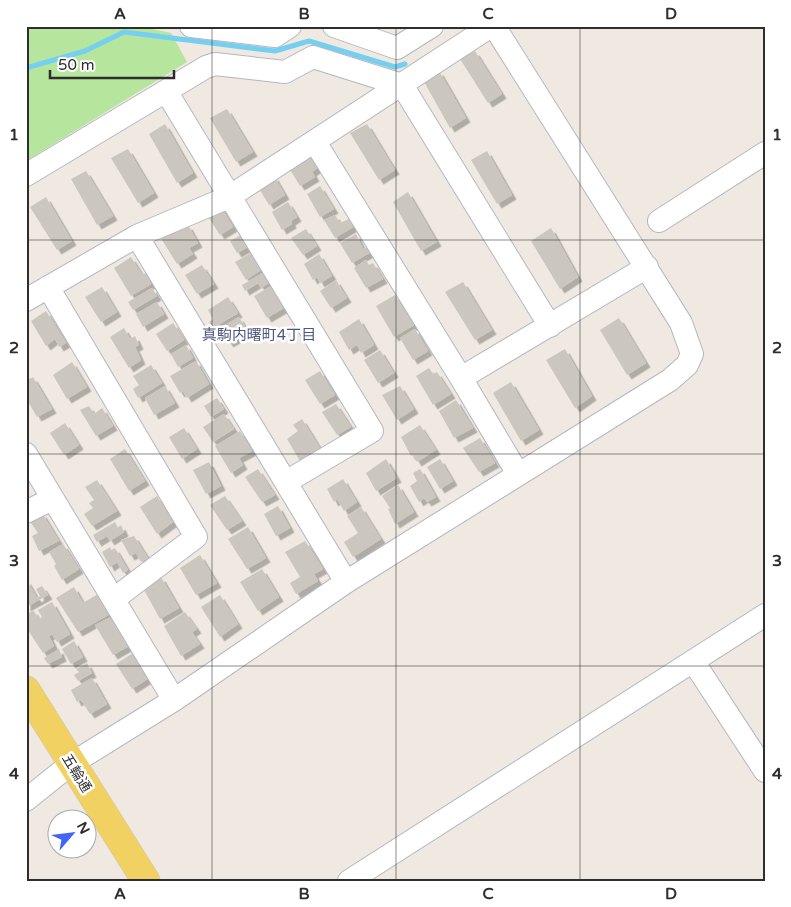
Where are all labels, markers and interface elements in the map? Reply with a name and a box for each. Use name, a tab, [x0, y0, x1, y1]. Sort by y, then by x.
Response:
text: A	[114, 4, 126, 24]
text: B	[298, 4, 310, 24]
text: C	[482, 4, 494, 24]
text: D	[665, 4, 677, 24]
scale bar	[50, 48, 174, 80]
text: 50 m	[58, 56, 95, 74]
text: 1	[9, 125, 19, 145]
text: 1	[772, 125, 782, 145]
district label: 真駒内曙町4丁目	[202, 326, 316, 344]
text: 2	[9, 338, 19, 358]
text: 2	[772, 338, 782, 358]
text: 3	[9, 551, 19, 571]
text: 3	[772, 551, 782, 571]
street label: 五輪通	[58, 751, 95, 796]
text: 4	[9, 764, 19, 784]
text: 4	[772, 764, 782, 784]
north arrow	[48, 810, 98, 860]
text: N	[73, 819, 93, 837]
text: A	[114, 884, 126, 904]
text: B	[298, 884, 310, 904]
text: C	[482, 884, 494, 904]
text: D	[665, 884, 677, 904]

